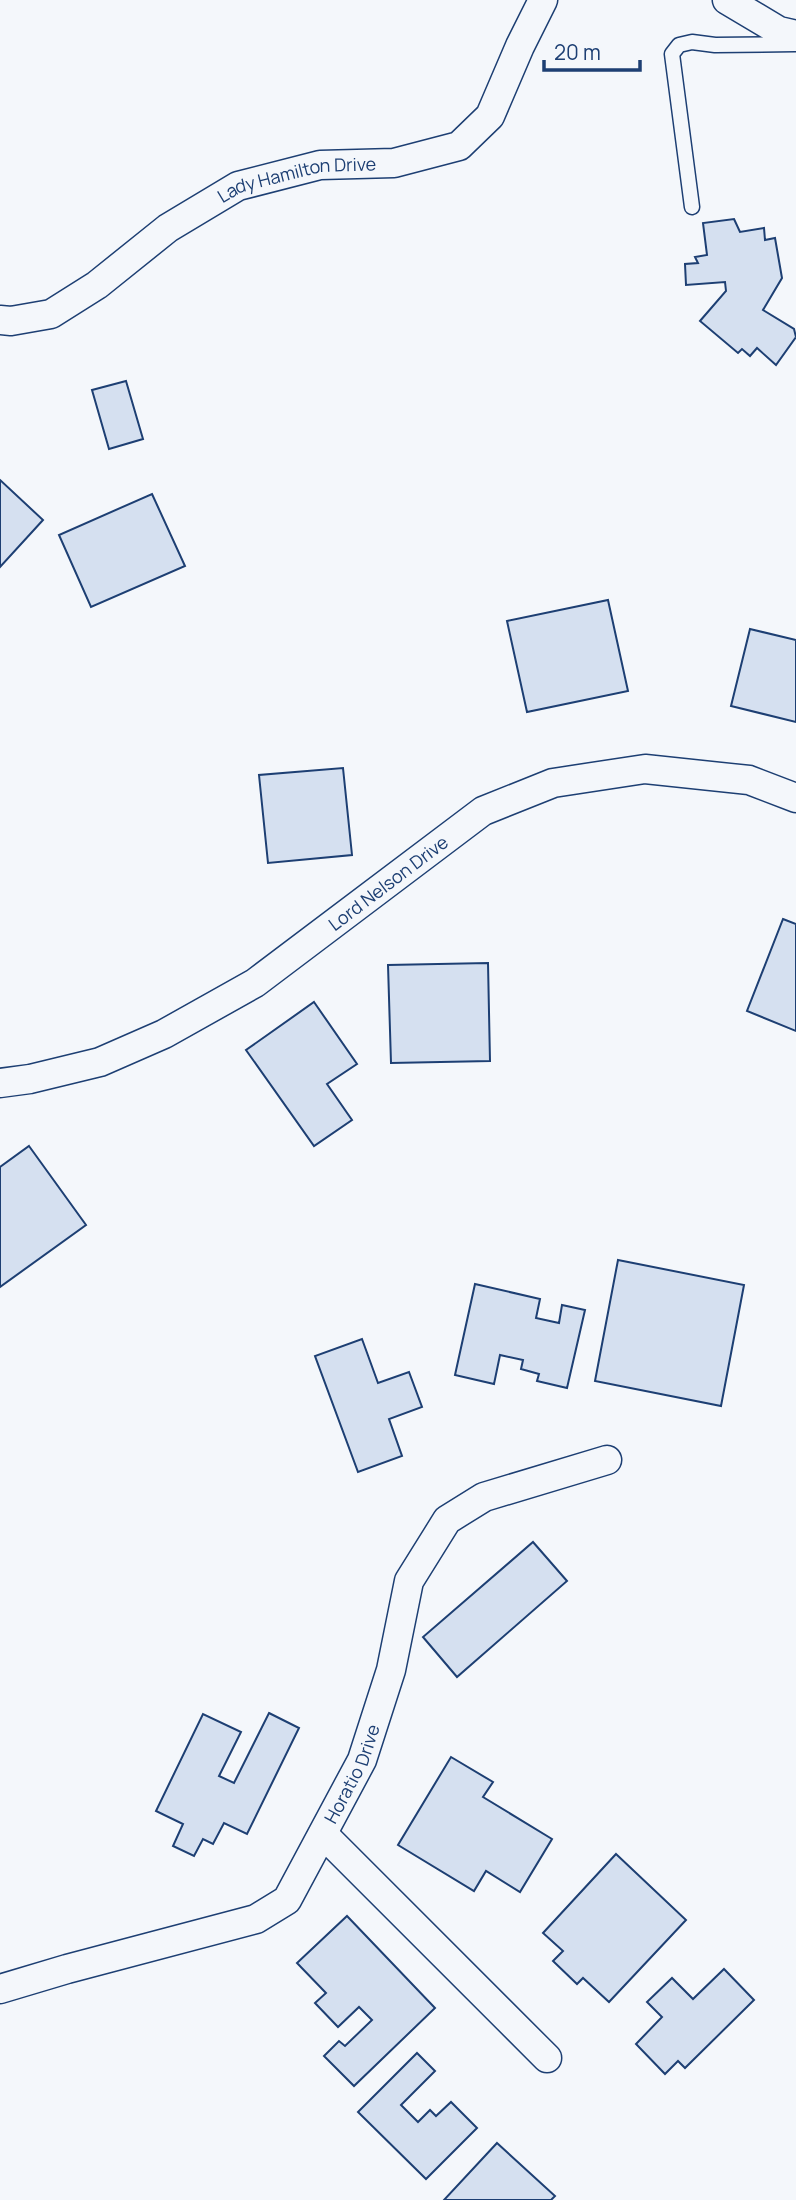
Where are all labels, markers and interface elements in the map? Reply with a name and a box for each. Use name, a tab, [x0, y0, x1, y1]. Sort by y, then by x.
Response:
scale bar	[544, 28, 640, 72]
text: 20 m	[554, 38, 601, 66]
street label: Lady Hamilton Drive	[213, 151, 376, 208]
street label: Lord Nelson Drive	[323, 830, 453, 936]
street label: Horatio Drive	[318, 1721, 385, 1827]

